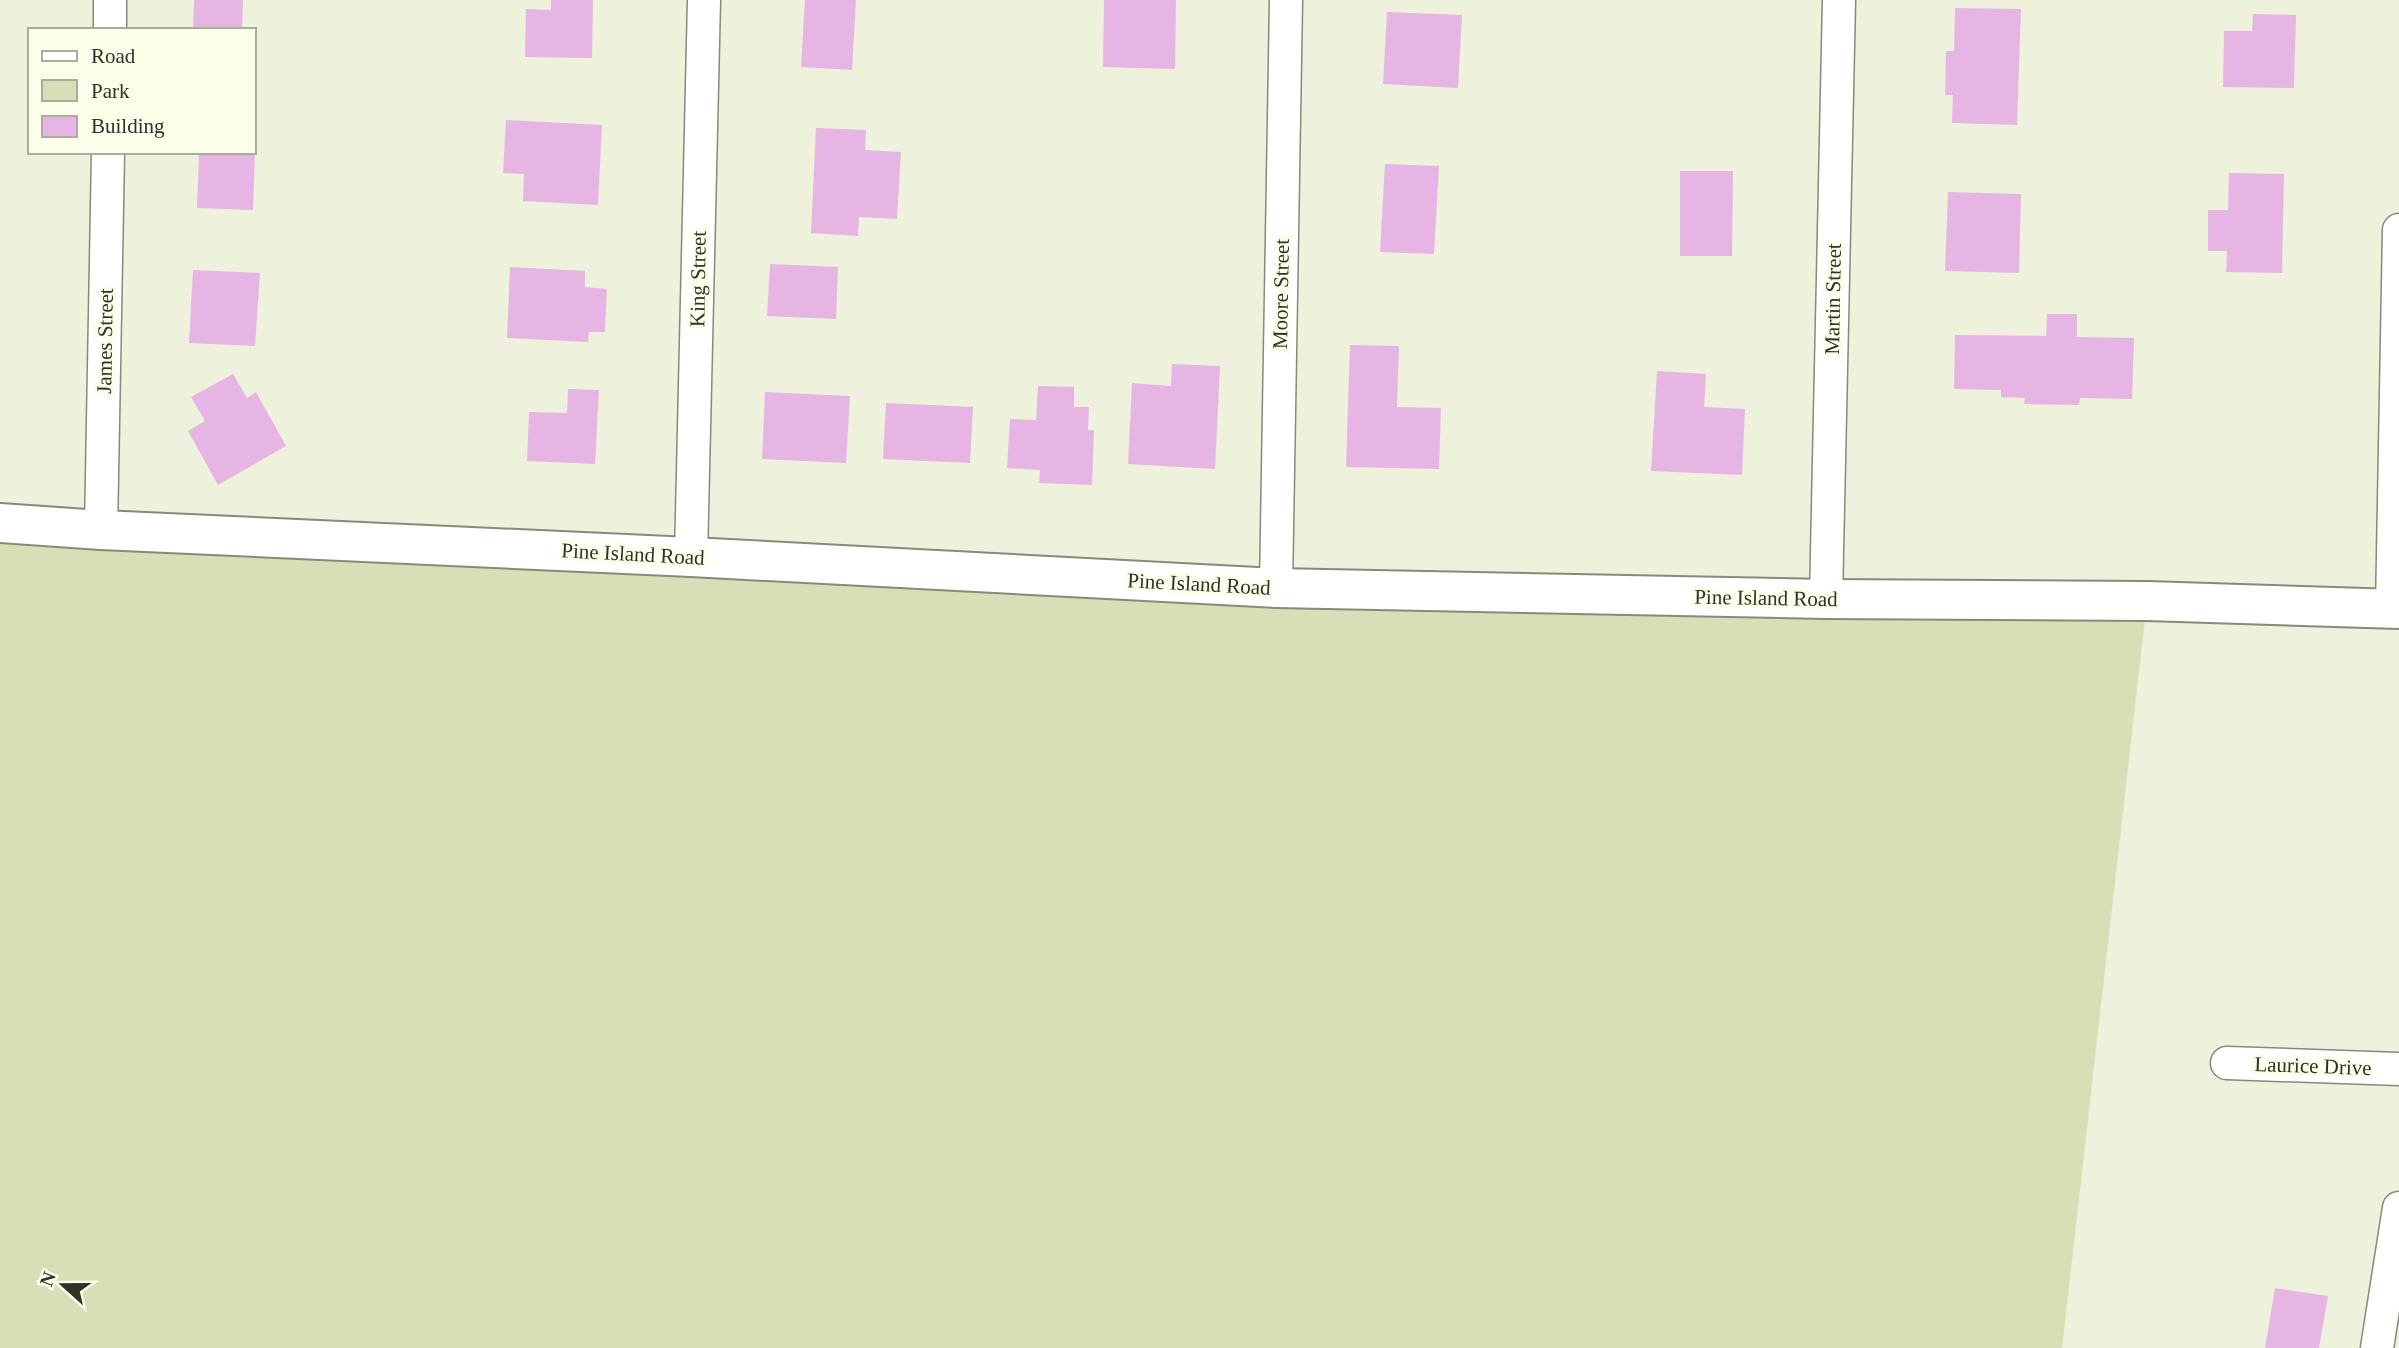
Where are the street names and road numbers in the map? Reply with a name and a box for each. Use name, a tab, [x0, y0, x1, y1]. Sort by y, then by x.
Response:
street label: King Street	[685, 231, 711, 327]
street label: Moore Street	[1268, 239, 1294, 349]
street label: Martin Street	[1820, 243, 1846, 355]
street label: James Street	[92, 288, 118, 394]
street label: Pine Island Road	[561, 538, 706, 570]
street label: Pine Island Road	[1127, 568, 1272, 600]
street label: Pine Island Road	[1694, 585, 1838, 611]
street label: Laurice Drive	[2254, 1052, 2372, 1080]

